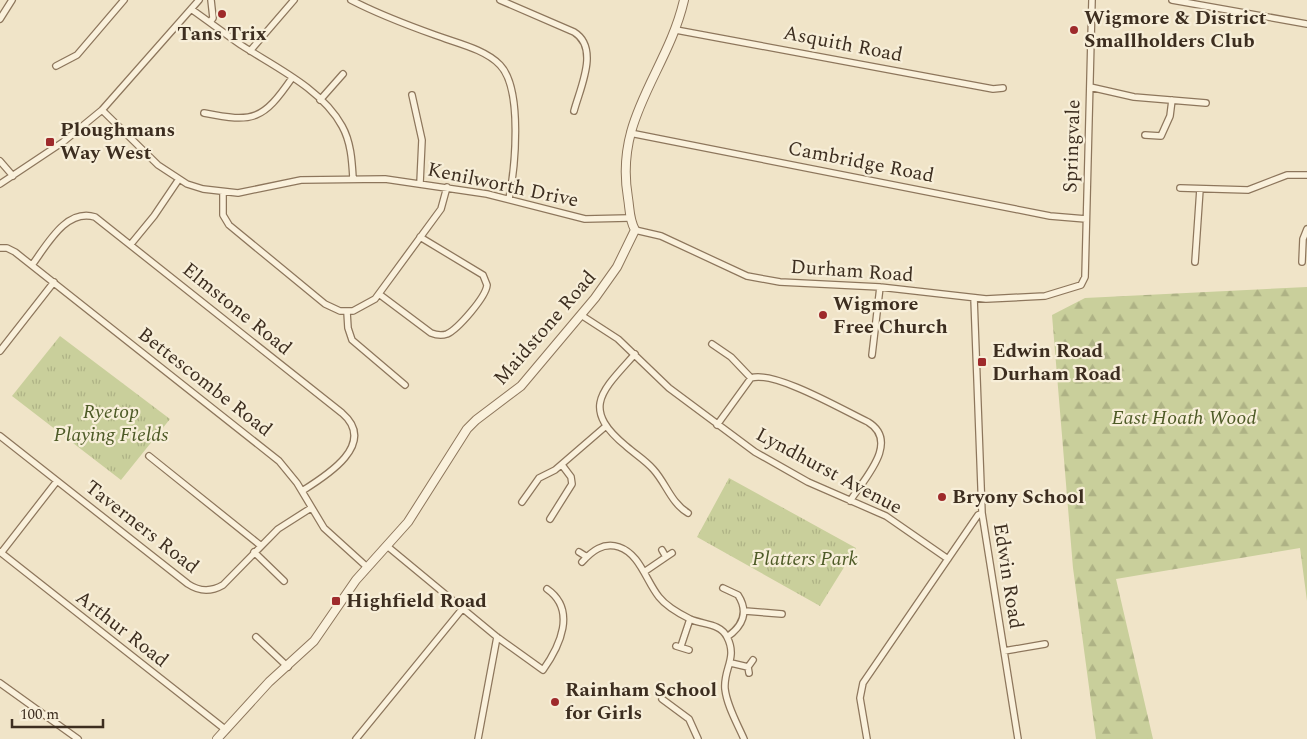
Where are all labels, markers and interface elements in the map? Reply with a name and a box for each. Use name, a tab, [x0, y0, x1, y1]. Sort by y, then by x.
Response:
place label: Wigmore & District Smallholders Club	[1084, 3, 1267, 56]
marker: Tans Trix	[216, 8, 228, 20]
street label: Asquith Road	[781, 18, 905, 70]
place label: Tans Trix	[177, 19, 267, 49]
marker: Wigmore & District Smallholders Club	[1068, 24, 1080, 36]
street label: Springvale	[1055, 99, 1089, 193]
place label: Ploughmans Way West	[60, 115, 175, 168]
street label: Cambridge Road	[785, 133, 937, 191]
marker: Ploughmans Way West	[44, 136, 56, 148]
street label: Kenilworth Drive	[425, 154, 581, 216]
street label: Durham Road	[789, 252, 915, 290]
street label: Elmstone Road	[176, 255, 298, 363]
street label: Maidstone Road	[486, 264, 604, 392]
place label: Wigmore Free Church	[833, 289, 948, 342]
marker: Wigmore Free Church	[817, 309, 829, 321]
street label: Bettescombe Road	[131, 320, 279, 444]
place label: Edwin Road Durham Road	[992, 336, 1122, 389]
marker: Edwin Road Durham Road	[976, 356, 988, 368]
park label: Ryetop Playing Fields	[54, 397, 168, 450]
park label: East Hoath Wood	[1111, 403, 1257, 433]
street label: Lyndhurst Avenue	[750, 420, 908, 522]
street label: Taverners Road	[79, 473, 205, 581]
place label: Bryony School	[952, 482, 1085, 512]
marker: Bryony School	[936, 491, 948, 503]
street label: Edwin Road	[985, 521, 1031, 631]
park label: Platters Park	[752, 544, 859, 574]
street label: Arthur Road	[69, 583, 175, 675]
place label: Highfield Road	[346, 586, 487, 616]
marker: Highfield Road	[330, 595, 342, 607]
place label: Rainham School for Girls	[565, 675, 717, 728]
scale bar	[12, 696, 104, 728]
marker: Rainham School for Girls	[549, 696, 561, 708]
text: 100 m	[20, 703, 59, 726]

